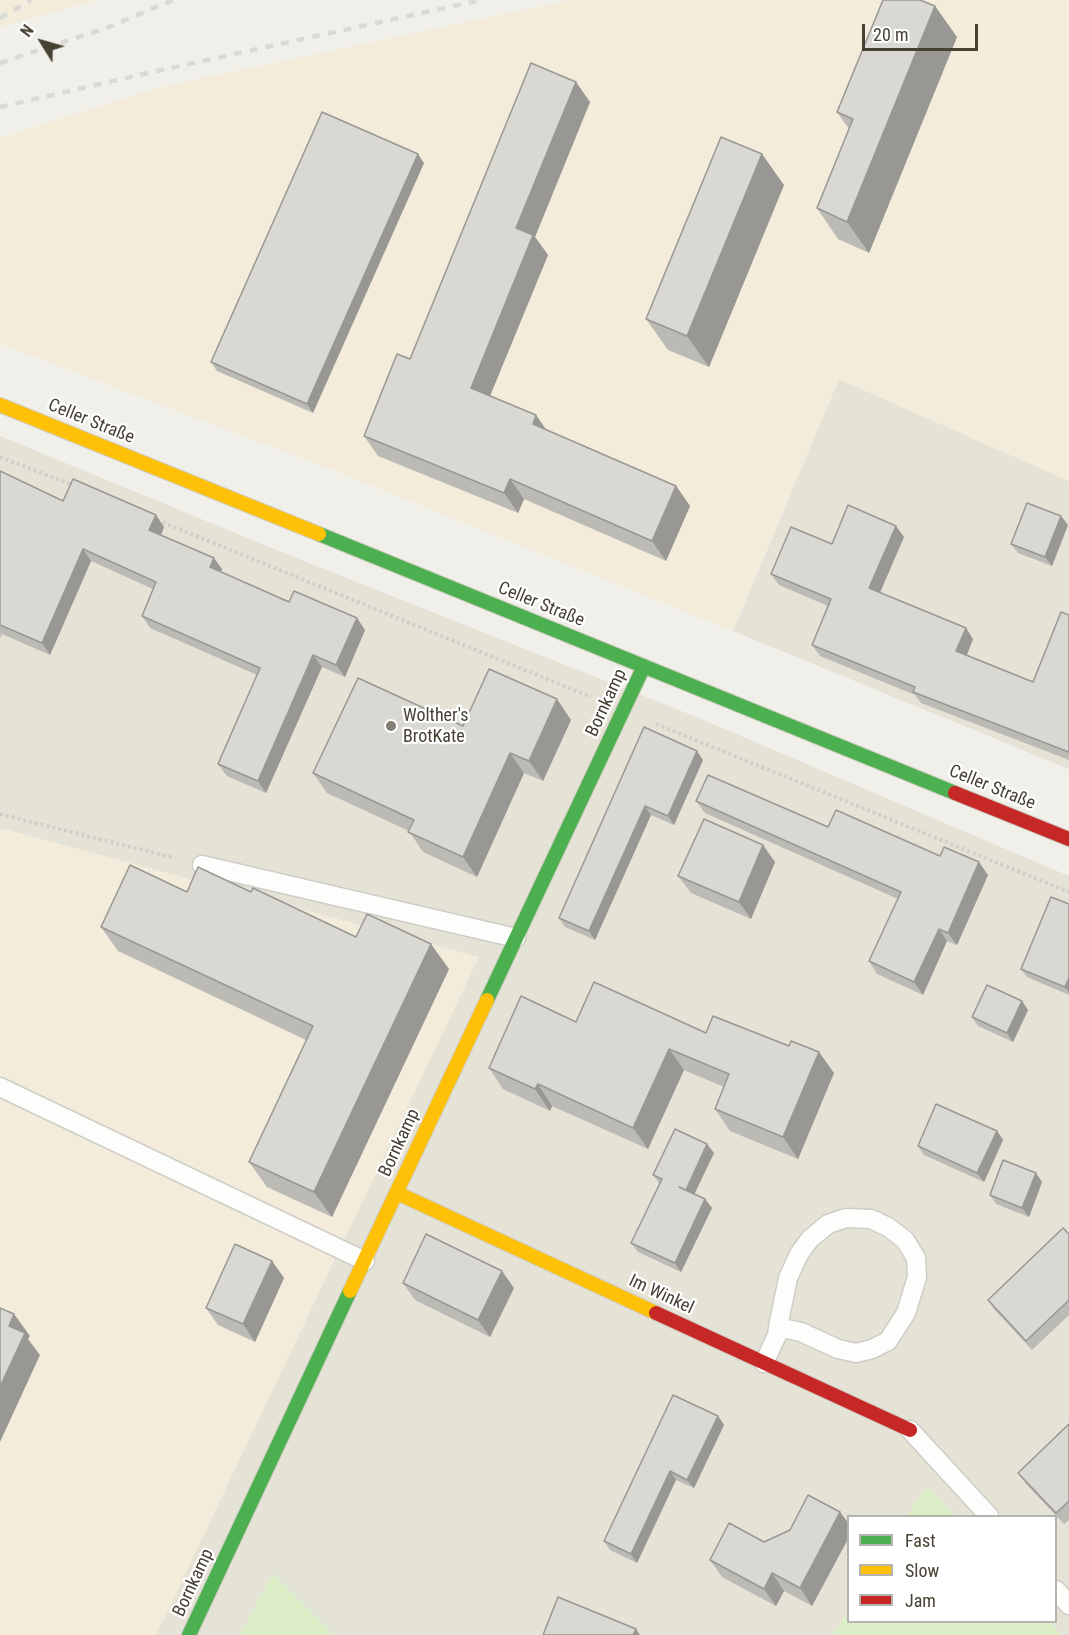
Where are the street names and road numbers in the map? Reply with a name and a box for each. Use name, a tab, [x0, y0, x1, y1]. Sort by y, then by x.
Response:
street label: Celler Straße	[45, 395, 137, 449]
street label: Celler Straße	[495, 578, 587, 632]
street label: Bornkamp	[582, 666, 632, 740]
street label: Celler Straße	[946, 761, 1038, 815]
street label: Bornkamp	[375, 1106, 425, 1180]
street label: Im Winkel	[625, 1271, 697, 1319]
street label: Bornkamp	[169, 1546, 219, 1620]

